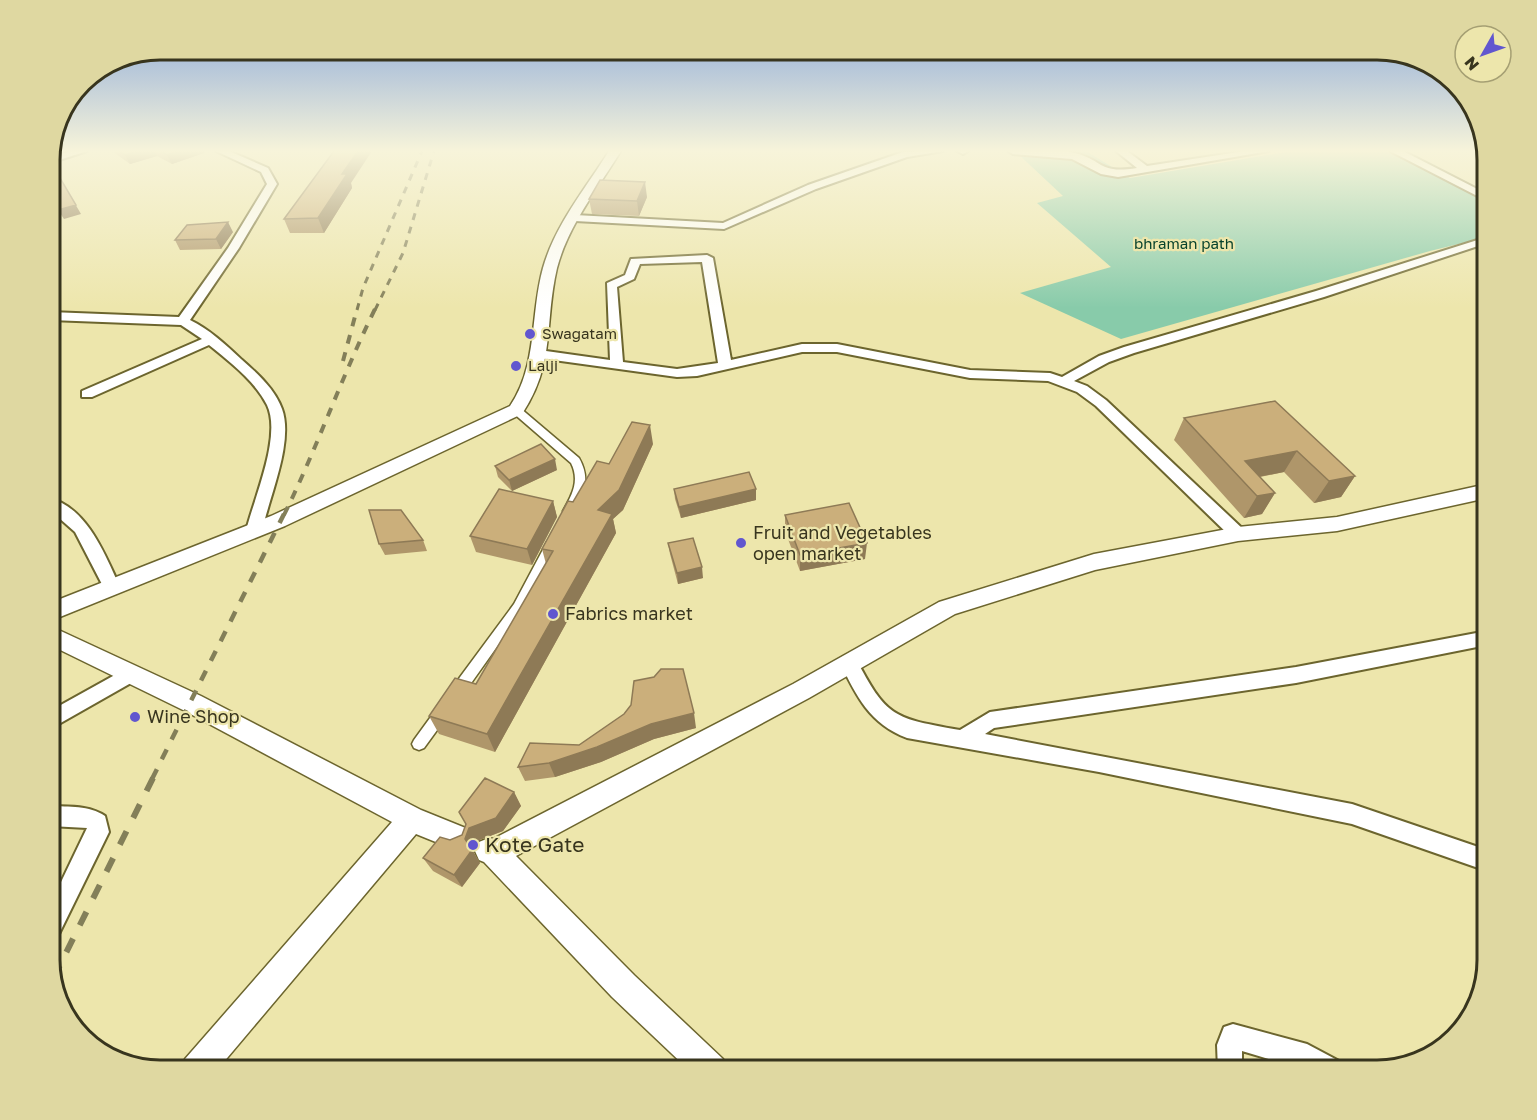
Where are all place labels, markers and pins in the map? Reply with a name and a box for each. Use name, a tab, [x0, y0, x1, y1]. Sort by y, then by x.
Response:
place label: Swagatam	[542, 324, 617, 342]
marker: Swagatam	[523, 327, 537, 341]
place label: Lalji	[528, 356, 558, 374]
marker: Lalji	[509, 359, 523, 373]
place label: Fruit and Vegetables open market	[753, 521, 932, 564]
marker: Fruit and Vegetables open market	[734, 536, 748, 550]
place label: Fabrics market	[565, 602, 693, 624]
marker: Fabrics market	[546, 607, 560, 621]
place label: Wine Shop	[147, 705, 240, 727]
marker: Wine Shop	[128, 710, 142, 724]
place label: Kote Gate	[485, 831, 585, 857]
marker: Kote Gate	[466, 838, 480, 852]

